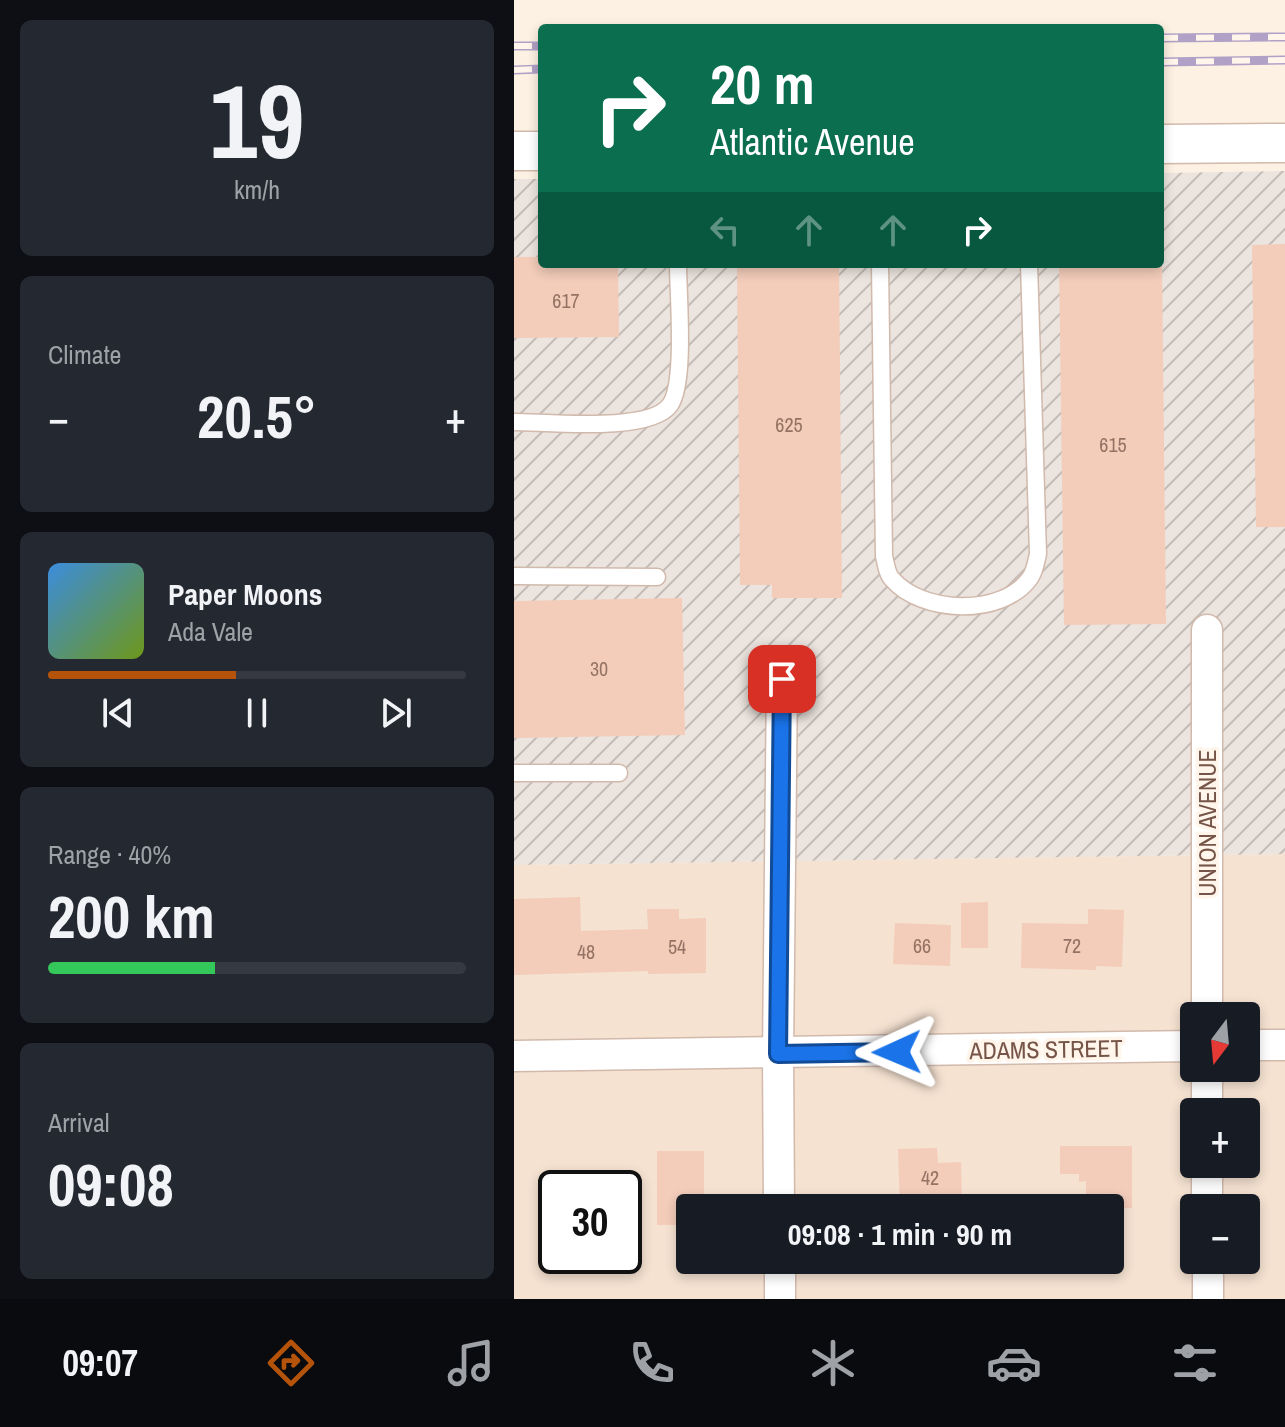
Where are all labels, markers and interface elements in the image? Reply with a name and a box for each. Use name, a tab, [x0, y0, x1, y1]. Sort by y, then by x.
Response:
text: 20 m	[710, 46, 815, 121]
text: 19	[210, 50, 304, 190]
icon: right	[578, 56, 682, 160]
text: Atlantic Avenue	[710, 118, 915, 166]
text: km/h	[234, 172, 280, 207]
icon: left	[703, 208, 747, 252]
icon: ahead	[787, 208, 831, 252]
icon: ahead	[871, 208, 915, 252]
icon: right	[955, 208, 999, 252]
house number: 617	[552, 287, 580, 314]
text: Climate	[48, 337, 121, 372]
text: 20.5°	[197, 376, 317, 457]
text: −	[48, 387, 69, 447]
text: +	[445, 387, 466, 447]
house number: 625	[775, 411, 803, 438]
house number: 615	[1099, 431, 1127, 458]
text: Paper Moons	[168, 574, 322, 614]
text: Ada Vale	[168, 614, 253, 649]
pin	[748, 645, 816, 713]
house number: 30	[590, 655, 608, 682]
icon: arrive	[760, 657, 804, 701]
icon: previous	[96, 691, 140, 735]
icon: pause	[235, 691, 279, 735]
icon: next	[374, 691, 418, 735]
street label: UNION AVENUE	[1191, 749, 1223, 897]
text: Range · 40%	[48, 837, 171, 872]
text: 200 km	[48, 876, 215, 957]
house number: 66	[913, 932, 931, 959]
house number: 72	[1063, 932, 1081, 959]
house number: 54	[668, 933, 686, 960]
house number: 48	[577, 938, 595, 965]
north arrow	[1180, 1002, 1260, 1082]
map controls	[1180, 1002, 1260, 1274]
position arrow	[855, 1010, 939, 1094]
street label: ADAMS STREET	[968, 1032, 1123, 1066]
button: +	[1180, 1098, 1260, 1178]
text: Arrival	[48, 1105, 110, 1140]
text: 09:08	[48, 1144, 174, 1225]
house number: 42	[921, 1164, 939, 1191]
speed limit sign: 30	[538, 1170, 642, 1274]
button: −	[1180, 1194, 1260, 1274]
text: 09:08 · 1 min · 90 m	[788, 1214, 1012, 1254]
icon: directions	[263, 1335, 319, 1391]
icon: music	[443, 1335, 499, 1391]
icon: phone	[624, 1335, 680, 1391]
icon: climate	[805, 1335, 861, 1391]
icon: car	[986, 1335, 1042, 1391]
icon: filters	[1167, 1335, 1223, 1391]
text: 09:07	[62, 1339, 138, 1387]

